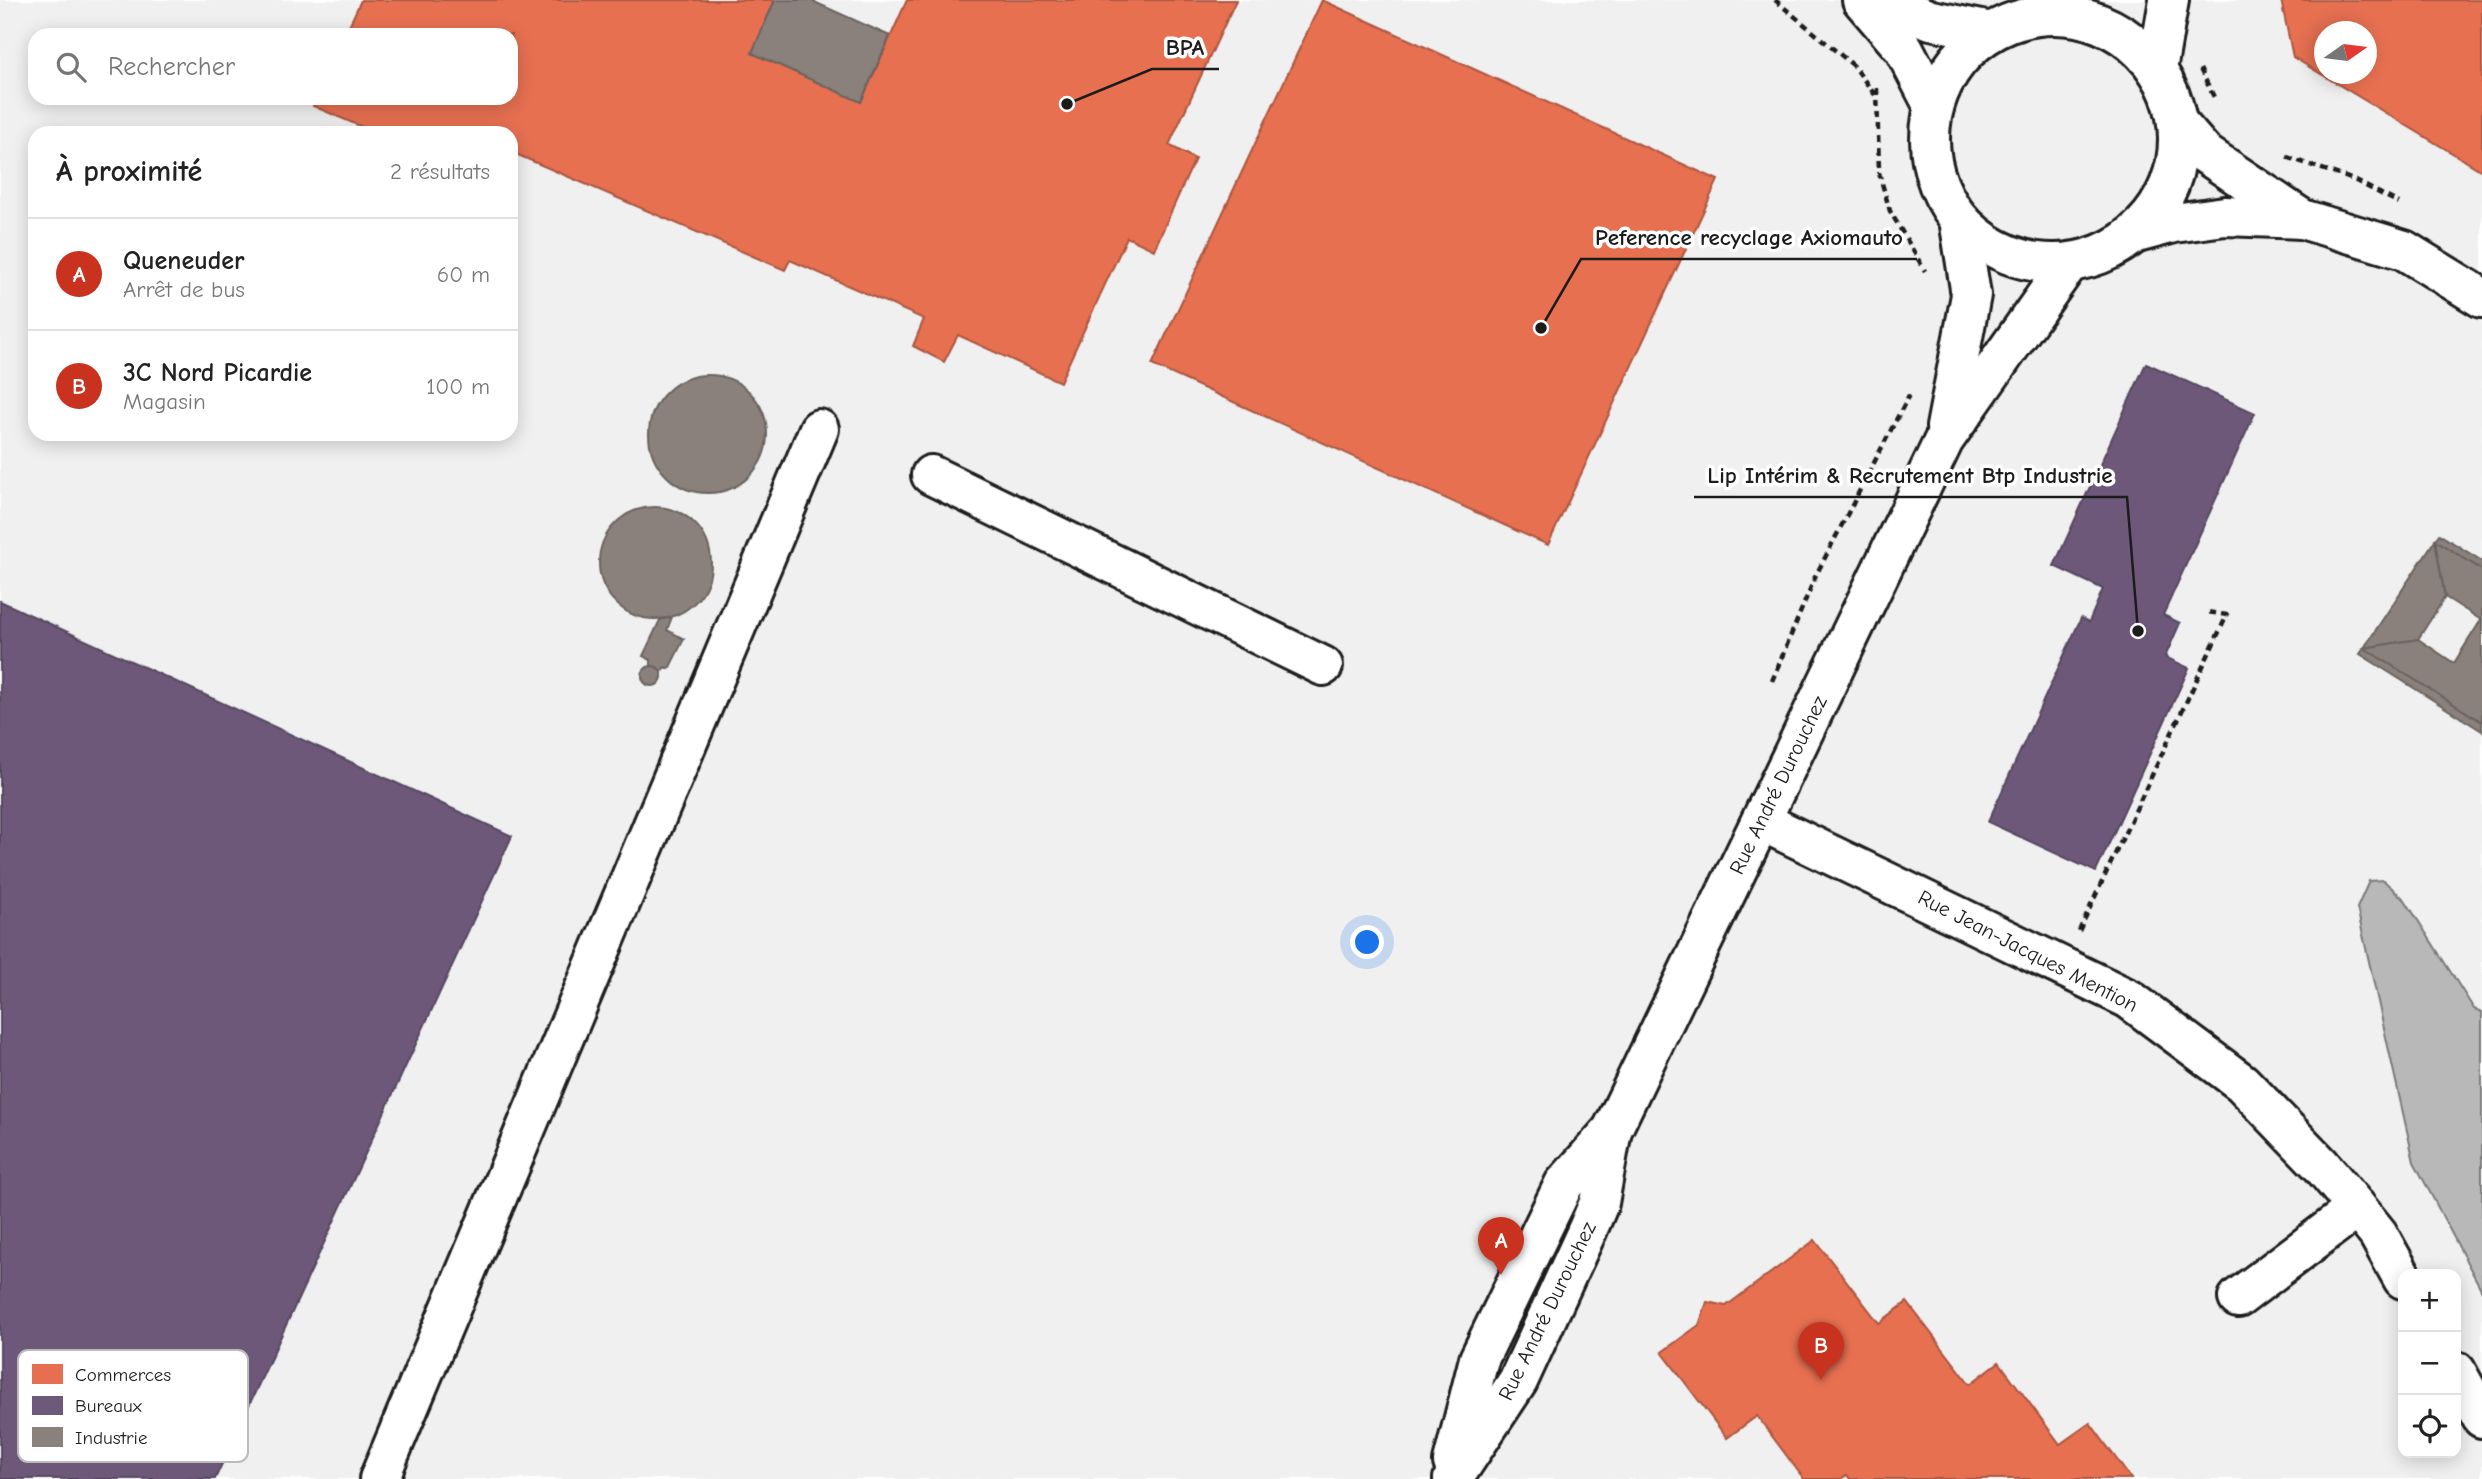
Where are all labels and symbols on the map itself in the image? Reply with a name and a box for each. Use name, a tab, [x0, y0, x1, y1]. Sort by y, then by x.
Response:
north arrow	[2314, 21, 2377, 84]
callout: BPA	[1152, 25, 1219, 69]
text: BPA	[1166, 34, 1205, 61]
callout: Peference recyclage Axiomauto	[1581, 215, 1917, 259]
text: Peference recyclage Axiomauto	[1595, 224, 1903, 251]
callout: Lip Intérim & Recrutement Btp Industrie	[1694, 453, 2127, 497]
text: Lip Intérim & Recrutement Btp Industrie	[1707, 462, 2113, 489]
street label: Rue André Durouchez	[1724, 692, 1832, 878]
street label: Rue Jean-Jacques Mention	[1914, 885, 2142, 1017]
your location	[1350, 925, 1384, 959]
pin: A	[1478, 1217, 1524, 1275]
street label: Rue André Durouchez	[1493, 1218, 1601, 1404]
pin: B	[1798, 1322, 1844, 1380]
legend	[18, 1350, 248, 1462]
text: Commerces	[75, 1364, 171, 1386]
text: Bureaux	[75, 1395, 143, 1417]
text: Industrie	[75, 1427, 147, 1449]

